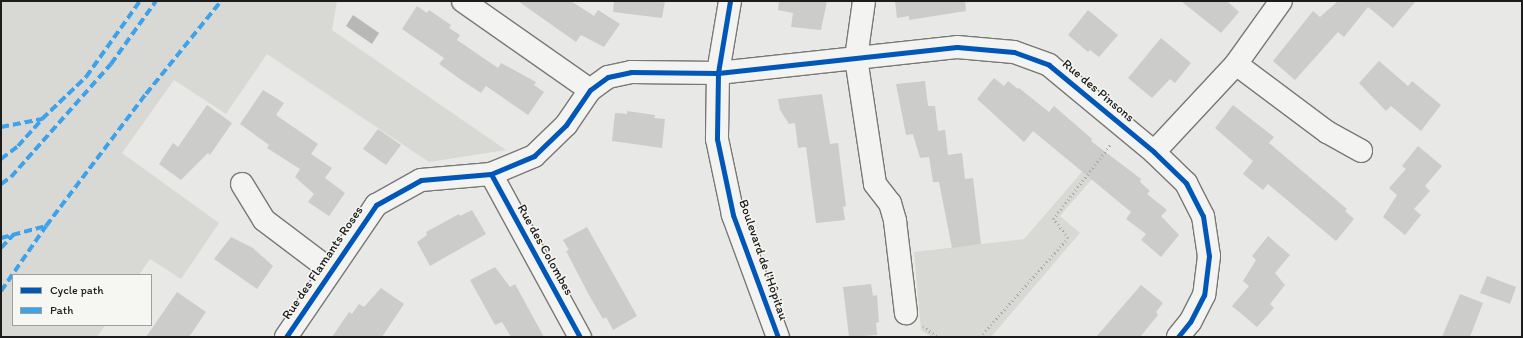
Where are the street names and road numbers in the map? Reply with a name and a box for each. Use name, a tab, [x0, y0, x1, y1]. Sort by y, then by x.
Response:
street label: Rue des Pinsons	[1059, 56, 1137, 126]
street label: Boulevard de l'Hôpitau	[735, 198, 791, 322]
street label: Rue des Colombes	[514, 202, 576, 298]
street label: Rue des Flamants Roses	[279, 203, 367, 323]

